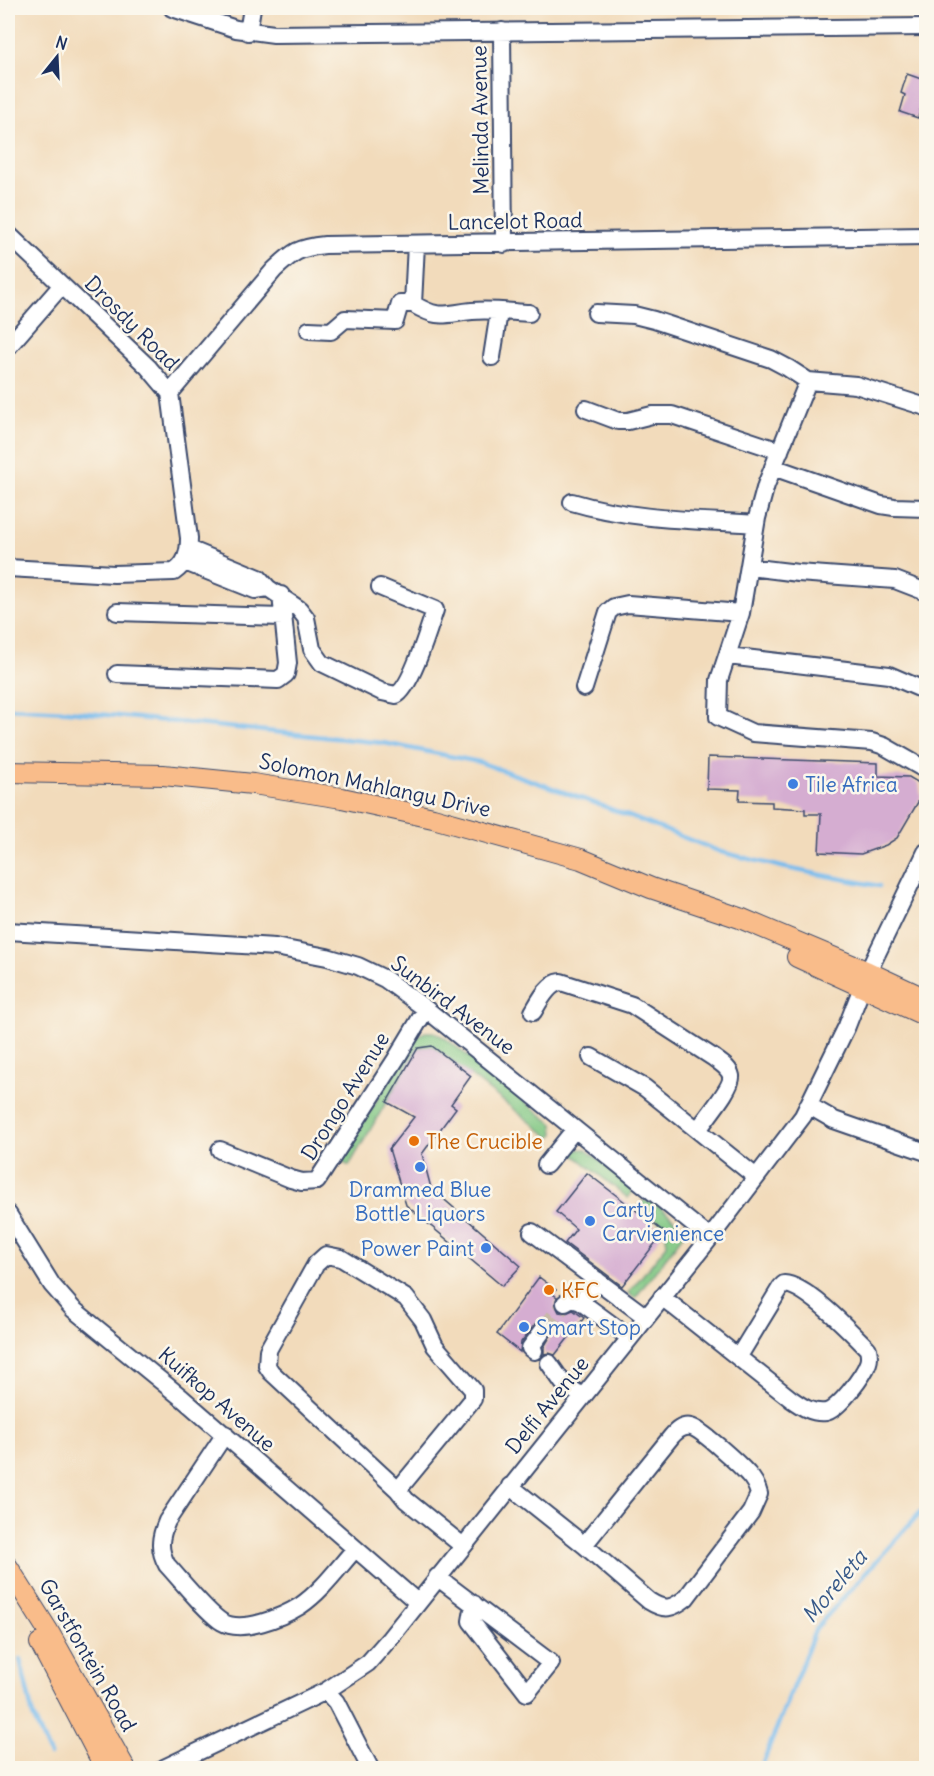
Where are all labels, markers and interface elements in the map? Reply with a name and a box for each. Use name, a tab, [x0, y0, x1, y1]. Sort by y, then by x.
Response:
north arrow	[27, 27, 87, 87]
text: N	[53, 32, 70, 54]
street label: Melinda Avenue	[465, 45, 495, 195]
street label: Lancelot Road	[447, 206, 583, 236]
street label: Drosdy Road	[79, 270, 185, 376]
street label: Solomon Mahlangu Drive	[257, 747, 493, 823]
place label: Tile Africa	[805, 771, 898, 798]
marker: Tile Africa	[786, 777, 800, 791]
street label: Sunbird Avenue	[386, 950, 520, 1060]
street label: Drongo Avenue	[295, 1027, 395, 1165]
place label: The Crucible	[426, 1128, 543, 1155]
marker: The Crucible	[407, 1134, 421, 1148]
marker: Drammed Blue Bottle Liquors	[413, 1160, 427, 1174]
place label: Drammed Blue Bottle Liquors	[349, 1176, 491, 1227]
place label: Carty Carvienience	[602, 1196, 724, 1247]
marker: Carty Carvienience	[583, 1214, 597, 1228]
place label: Power Paint	[361, 1235, 474, 1262]
marker: Power Paint	[479, 1241, 493, 1255]
place label: KFC	[561, 1277, 600, 1304]
marker: KFC	[542, 1283, 556, 1297]
place label: Smart Stop	[536, 1314, 641, 1341]
marker: Smart Stop	[517, 1320, 531, 1334]
street label: Kuifkop Avenue	[153, 1341, 281, 1457]
street label: Delfi Avenue	[499, 1351, 595, 1459]
water label: Moreleta	[795, 1543, 874, 1628]
street label: Garstfontein Road	[33, 1574, 143, 1736]

